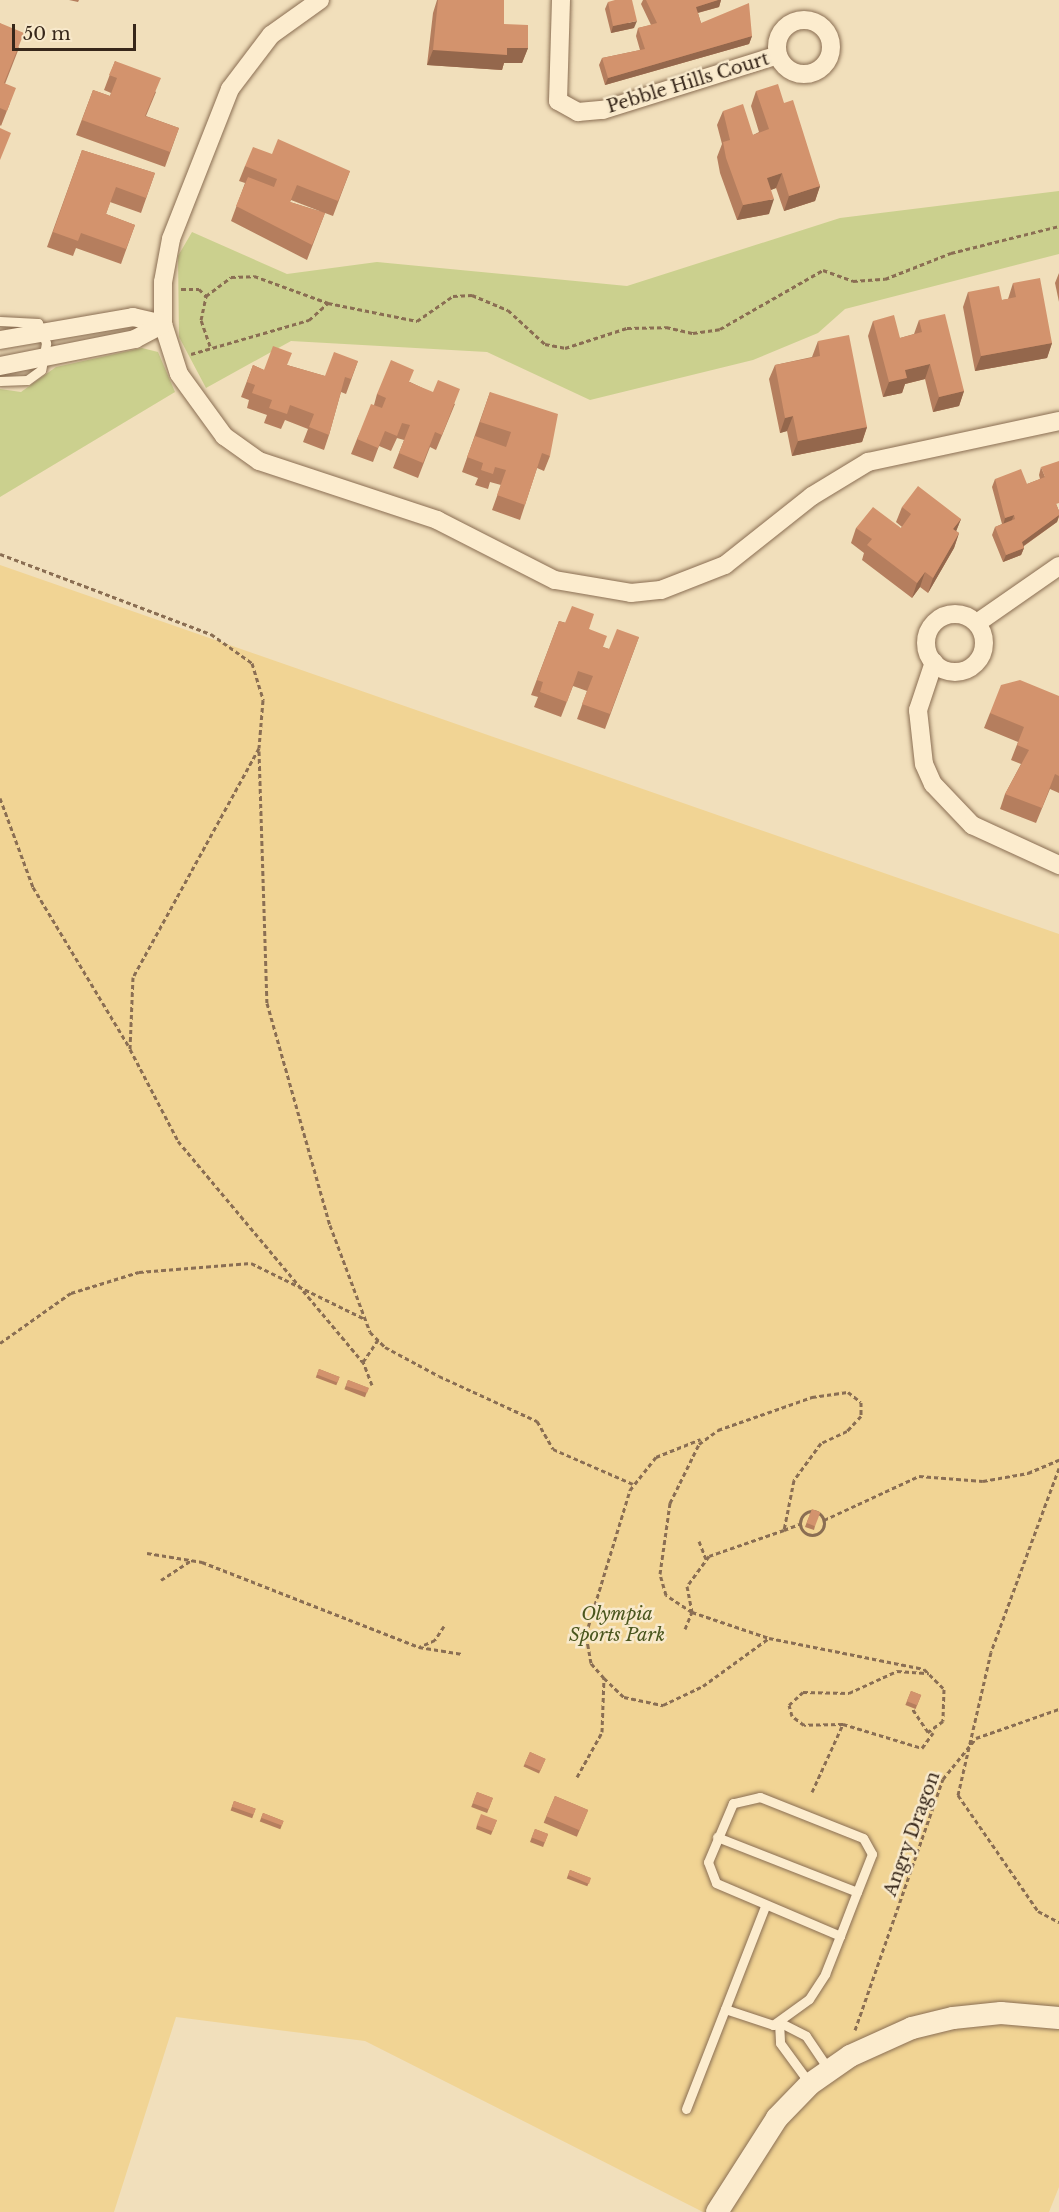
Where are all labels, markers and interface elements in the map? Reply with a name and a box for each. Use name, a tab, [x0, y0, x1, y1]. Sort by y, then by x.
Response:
scale bar	[15, 12, 140, 50]
text: 50 m	[23, 23, 71, 45]
street label: Pebble Hills Court	[604, 48, 772, 118]
park label: Olympia Sports Park	[569, 1604, 665, 1646]
street label: Angry Dragon	[879, 1768, 945, 1900]

